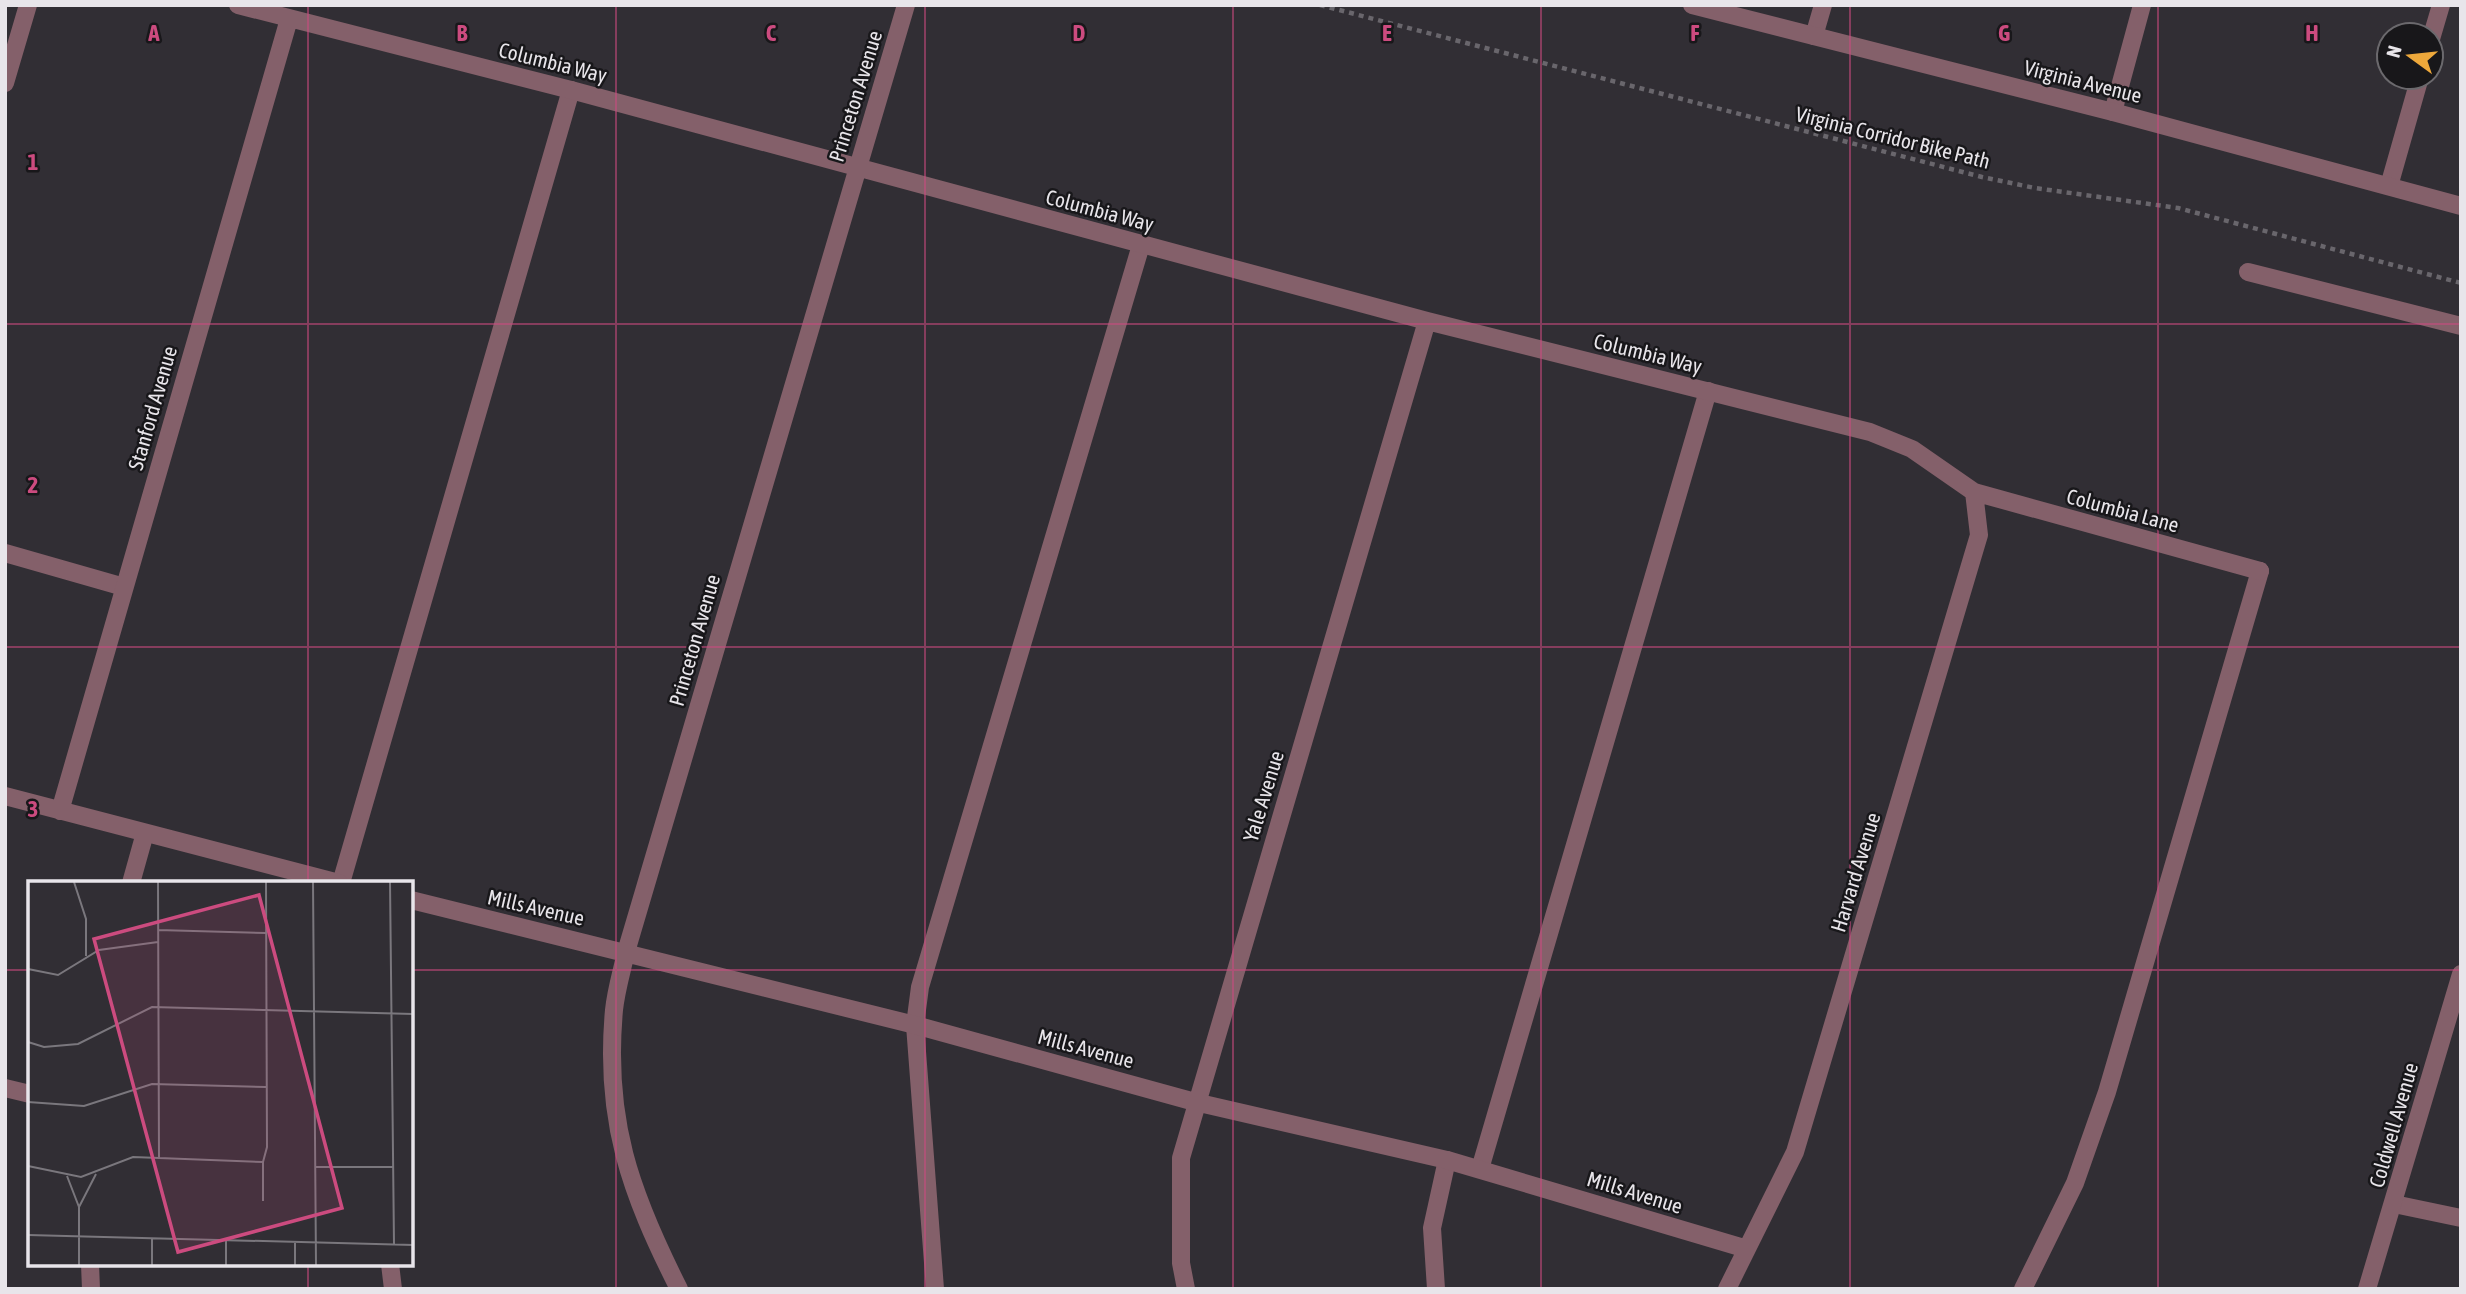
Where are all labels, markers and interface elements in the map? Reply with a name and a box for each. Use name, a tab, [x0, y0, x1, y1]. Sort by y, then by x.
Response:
text: A	[147, 20, 160, 46]
text: B	[457, 20, 468, 46]
text: C	[766, 20, 777, 46]
text: D	[1073, 20, 1086, 46]
text: E	[1382, 20, 1392, 46]
text: F	[1690, 20, 1700, 46]
text: G	[1998, 20, 2010, 46]
text: H	[2305, 20, 2319, 46]
north arrow	[2375, 21, 2445, 91]
street label: Princeton Avenue	[824, 28, 886, 164]
street label: Columbia Way	[496, 37, 610, 87]
text: N	[2382, 43, 2406, 60]
street label: Virginia Avenue	[2022, 55, 2144, 107]
street label: Virginia Corridor Bike Path	[1793, 101, 1993, 173]
text: 1	[28, 149, 39, 175]
street label: Columbia Way	[1043, 184, 1157, 236]
street label: Columbia Way	[1591, 328, 1705, 378]
street label: Stanford Avenue	[123, 343, 181, 473]
text: 2	[28, 472, 38, 498]
street label: Columbia Lane	[2064, 484, 2182, 536]
street label: Princeton Avenue	[664, 571, 724, 709]
street label: Yale Avenue	[1238, 748, 1288, 844]
text: 3	[28, 796, 38, 822]
street label: Harvard Avenue	[1825, 809, 1885, 935]
inset map	[28, 881, 413, 1266]
street label: Mills Avenue	[485, 884, 587, 930]
street label: Mills Avenue	[1035, 1024, 1137, 1072]
street label: Coldwell Avenue	[2364, 1060, 2422, 1190]
street label: Mills Avenue	[1584, 1166, 1686, 1218]

